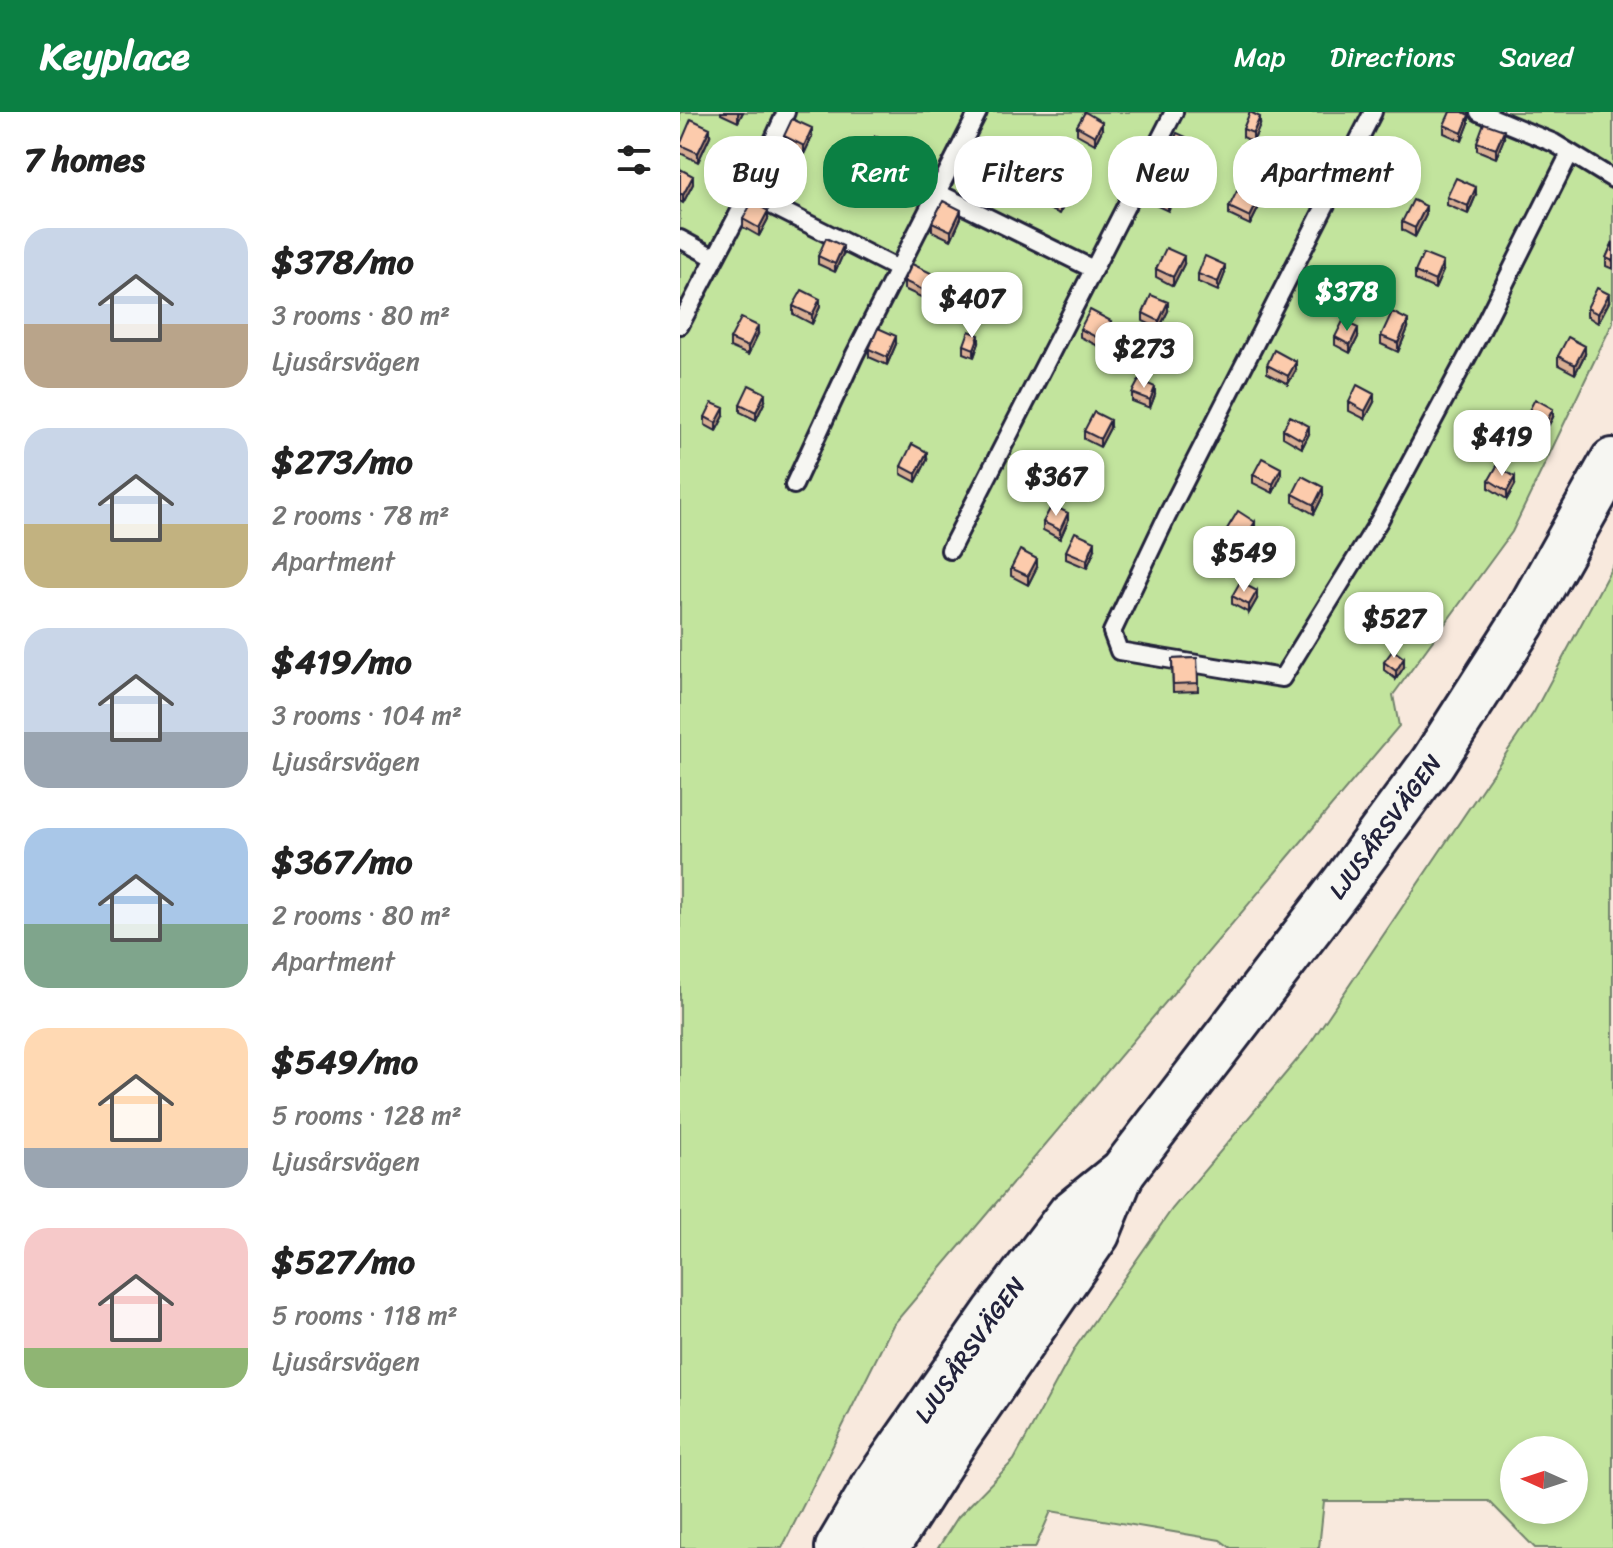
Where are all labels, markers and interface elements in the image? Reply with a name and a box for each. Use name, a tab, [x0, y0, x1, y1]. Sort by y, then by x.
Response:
text: Keyplace	[40, 23, 190, 90]
text: Map	[1234, 32, 1286, 81]
text: Directions	[1330, 32, 1455, 81]
text: Saved	[1499, 32, 1573, 81]
text: 7 homes	[24, 130, 145, 190]
chip: Buy	[704, 136, 807, 208]
chip: Rent	[823, 136, 938, 208]
chip: Filters	[954, 136, 1092, 208]
chip: New	[1108, 136, 1217, 208]
chip: Apartment	[1233, 136, 1421, 208]
icon: filters	[612, 138, 656, 182]
text: $378/mo	[272, 232, 414, 292]
icon: home	[88, 260, 184, 356]
pin: $378	[1300, 265, 1394, 333]
text: $378	[1316, 268, 1378, 314]
pin: $407	[925, 272, 1019, 340]
text: $407	[939, 275, 1005, 321]
text: 3 rooms · 80 m²	[272, 292, 450, 338]
pin: $273	[1097, 322, 1191, 390]
text: $273	[1113, 325, 1175, 371]
text: Ljusårsvägen	[272, 338, 420, 384]
pin: $419	[1455, 410, 1549, 478]
text: $419	[1472, 413, 1532, 459]
text: $273/mo	[272, 432, 413, 492]
pin: $367	[1009, 450, 1103, 518]
text: $367	[1025, 453, 1087, 499]
icon: home	[88, 460, 184, 556]
text: 2 rooms · 78 m²	[272, 492, 449, 538]
pin: $549	[1197, 526, 1291, 594]
text: $549	[1211, 529, 1277, 575]
text: Apartment	[272, 538, 395, 584]
pin: $527	[1347, 592, 1441, 660]
text: $527	[1362, 595, 1426, 641]
text: $419/mo	[272, 632, 412, 692]
icon: home	[88, 660, 184, 756]
text: 3 rooms · 104 m²	[272, 692, 462, 738]
text: Ljusårsvägen	[272, 738, 420, 784]
street label: LJUSÅRSVÄGEN	[1318, 745, 1453, 909]
text: $367/mo	[272, 832, 413, 892]
icon: home	[88, 860, 184, 956]
text: 2 rooms · 80 m²	[272, 892, 451, 938]
text: Apartment	[272, 938, 395, 984]
text: $549/mo	[272, 1032, 418, 1092]
icon: home	[88, 1060, 184, 1156]
text: 5 rooms · 128 m²	[272, 1092, 462, 1138]
text: Ljusårsvägen	[272, 1138, 420, 1184]
text: $527/mo	[272, 1232, 415, 1292]
icon: home	[88, 1260, 184, 1356]
street label: LJUSÅRSVÄGEN	[903, 1268, 1037, 1432]
text: 5 rooms · 118 m²	[272, 1292, 458, 1338]
text: Ljusårsvägen	[272, 1338, 420, 1384]
north arrow	[1500, 1436, 1588, 1524]
map controls	[1500, 1436, 1588, 1524]

